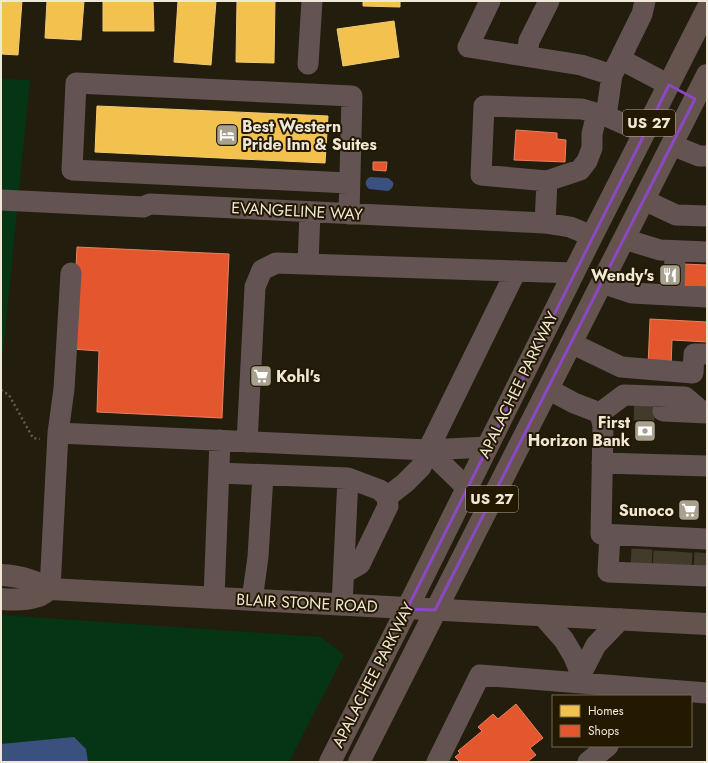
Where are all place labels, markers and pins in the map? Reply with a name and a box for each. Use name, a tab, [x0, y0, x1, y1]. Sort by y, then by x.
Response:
place label: Best Western Pride Inn & Suites	[242, 115, 377, 156]
hotel icon: Best Western Pride Inn & Suites	[214, 122, 240, 148]
restaurant icon: Wendy's	[657, 262, 683, 288]
place label: Wendy's	[591, 264, 654, 287]
supermarket icon: Kohl's	[248, 363, 274, 389]
place label: Kohl's	[276, 365, 320, 388]
place label: First Horizon Bank	[528, 411, 631, 452]
bank icon: First Horizon Bank	[632, 418, 658, 444]
supermarket icon: Sunoco	[676, 497, 702, 523]
place label: Sunoco	[619, 499, 674, 522]

